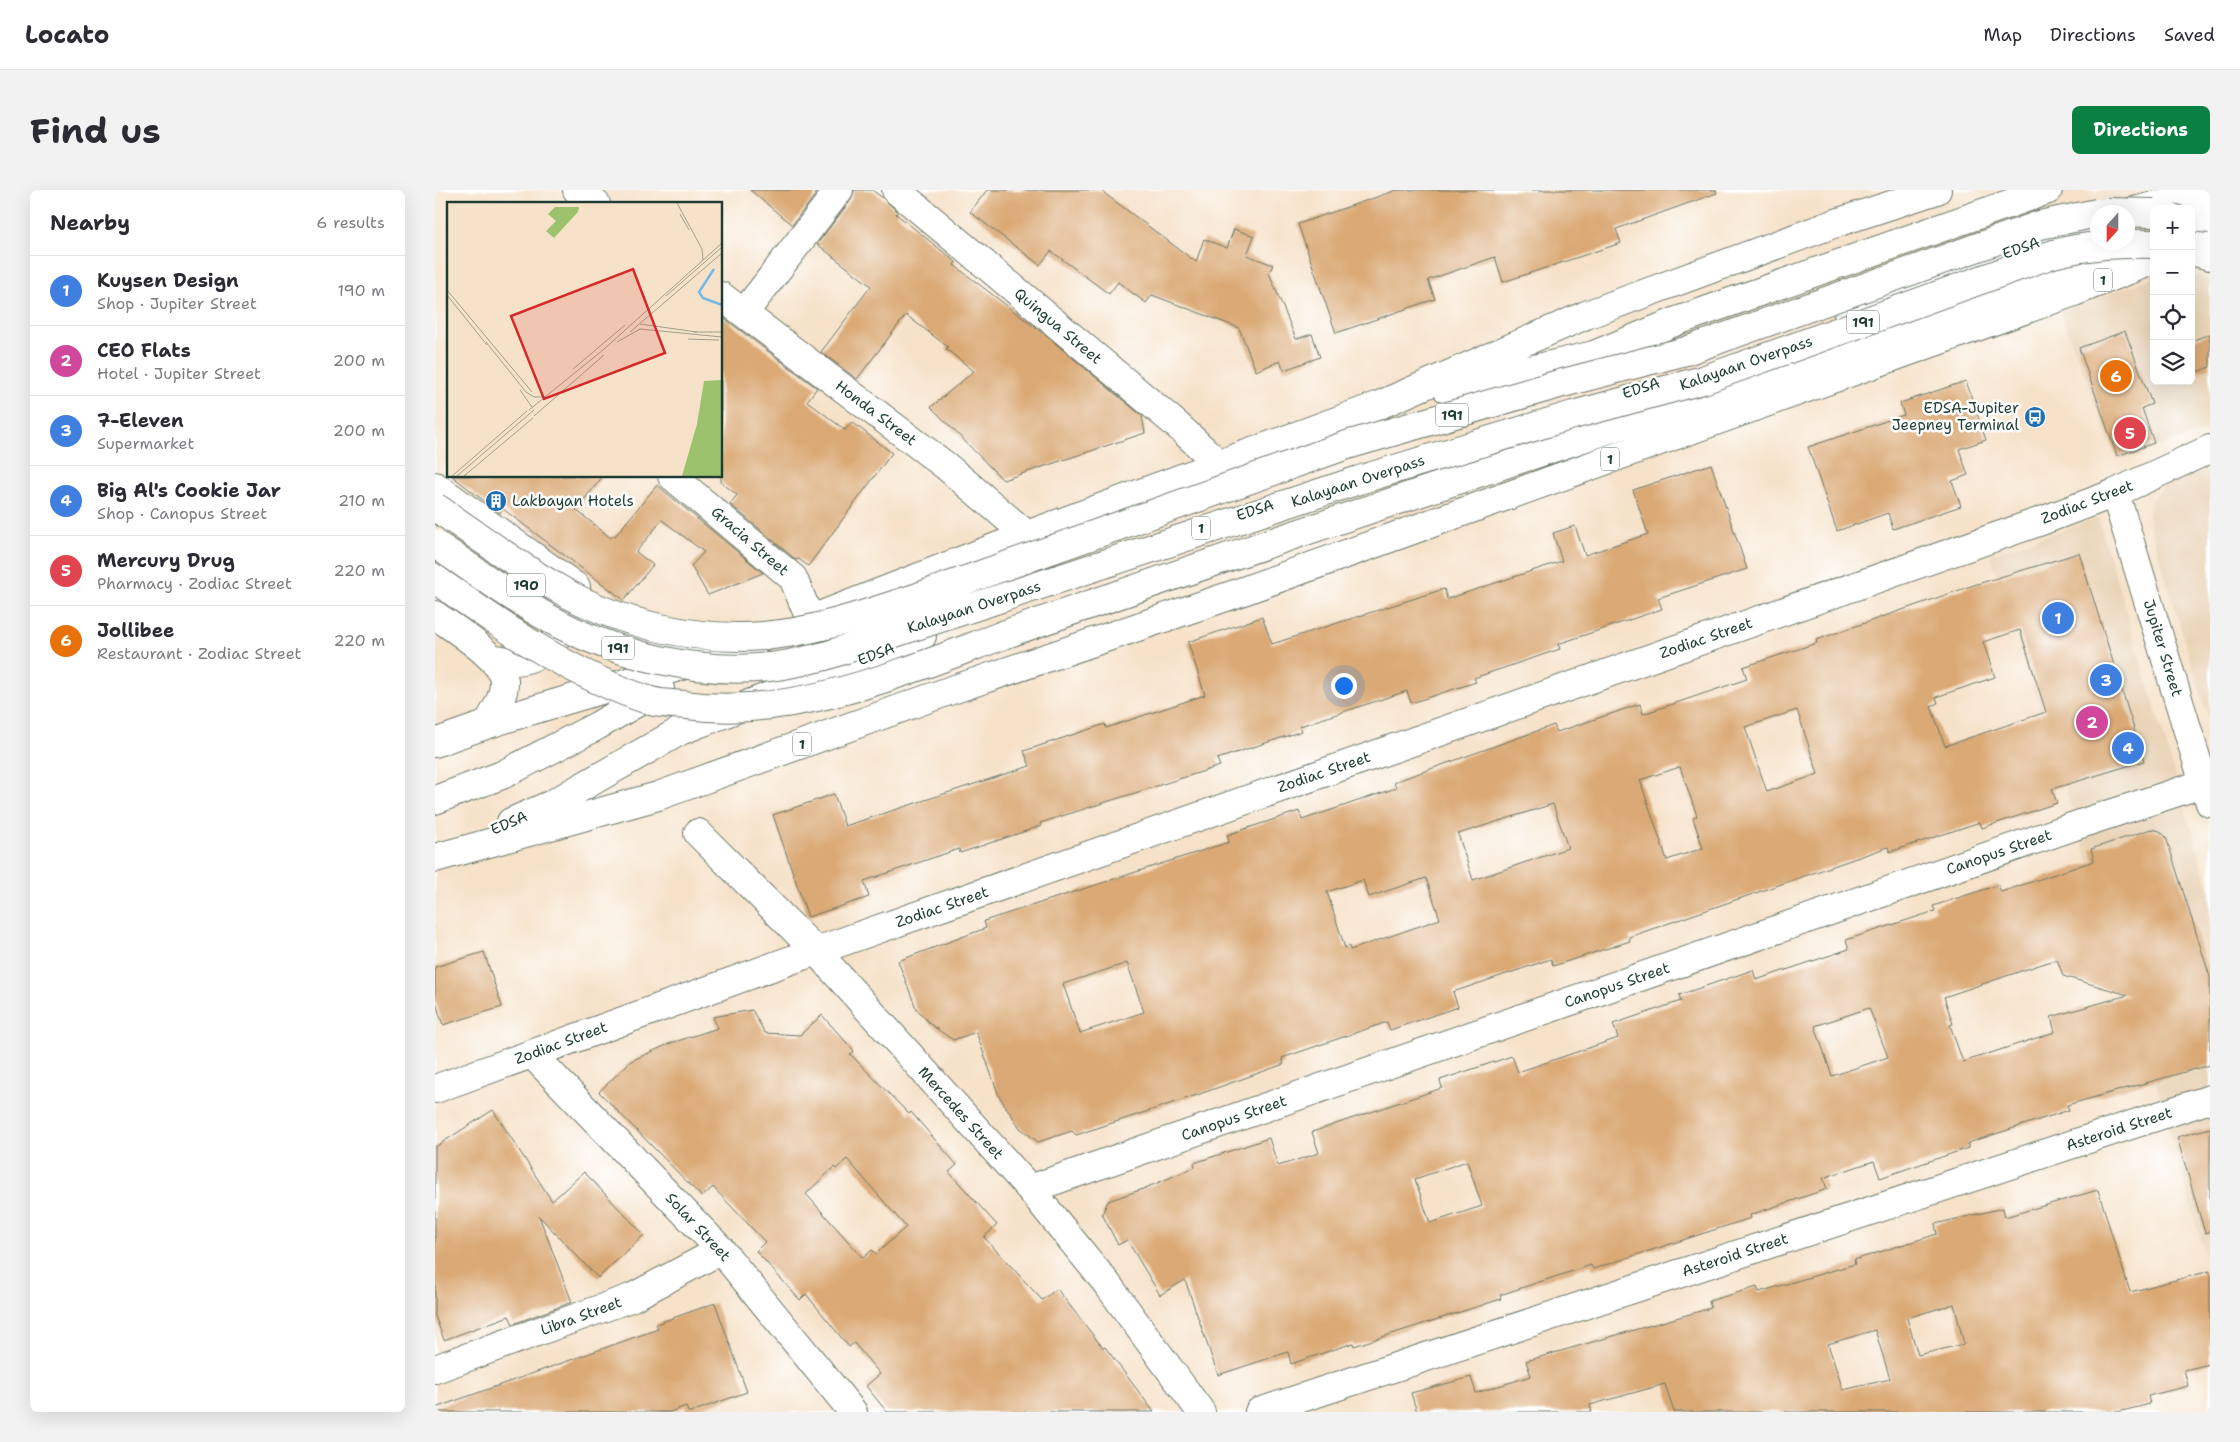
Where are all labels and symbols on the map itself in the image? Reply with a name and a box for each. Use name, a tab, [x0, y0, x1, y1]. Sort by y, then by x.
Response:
inset map	[447, 202, 723, 478]
north arrow	[2090, 205, 2135, 250]
street label: EDSA	[2000, 232, 2042, 264]
road number: 1	[2094, 268, 2112, 292]
street label: Quingua Street	[1010, 283, 1106, 369]
road number: 191	[1847, 310, 1879, 334]
street label: Kalayaan Overpass	[1677, 331, 1815, 395]
pin: 6	[2100, 357, 2132, 395]
street label: EDSA	[1620, 373, 1662, 403]
street label: Honda Street	[831, 376, 921, 450]
place label: EDSA-Jupiter Jeepney Terminal	[1892, 398, 2019, 435]
road number: 191	[1436, 404, 1468, 426]
bus stop icon: EDSA-Jupiter Jeepney Terminal	[2023, 405, 2047, 429]
pin: 5	[2114, 414, 2146, 452]
road number: 1	[1601, 448, 1619, 470]
street label: Kalayaan Overpass	[1289, 450, 1427, 512]
street label: Zodiac Street	[2038, 475, 2136, 529]
building icon: Lakbayan Hotels	[484, 489, 508, 513]
place label: Lakbayan Hotels	[512, 491, 634, 511]
street label: EDSA	[1234, 495, 1276, 525]
street label: Gracia Street	[707, 502, 793, 580]
road number: 1	[1192, 516, 1210, 539]
road number: 190	[507, 574, 545, 596]
street label: Kalayaan Overpass	[905, 576, 1043, 638]
street label: Jupiter Street	[2139, 597, 2187, 699]
pin: 1	[2042, 599, 2074, 637]
street label: Zodiac Street	[1657, 613, 1755, 663]
road number: 191	[602, 636, 634, 659]
street label: EDSA	[855, 638, 898, 670]
pin: 3	[2090, 661, 2122, 699]
your location	[1331, 673, 1357, 699]
pin: 2	[2076, 703, 2108, 741]
pin: 4	[2112, 729, 2144, 767]
road number: 1	[793, 732, 811, 756]
street label: Zodiac Street	[1275, 747, 1373, 797]
street label: EDSA	[487, 806, 531, 840]
street label: Canopus Street	[1944, 825, 2054, 879]
street label: Zodiac Street	[893, 882, 991, 932]
street label: Canopus Street	[1562, 958, 1672, 1012]
street label: Zodiac Street	[512, 1017, 610, 1069]
street label: Mercedes Street	[914, 1062, 1008, 1164]
street label: Canopus Street	[1179, 1091, 1289, 1145]
street label: Asteroid Street	[2063, 1102, 2175, 1156]
street label: Solar Street	[661, 1188, 735, 1266]
street label: Asteroid Street	[1679, 1228, 1791, 1282]
street label: Libra Street	[538, 1292, 624, 1340]

